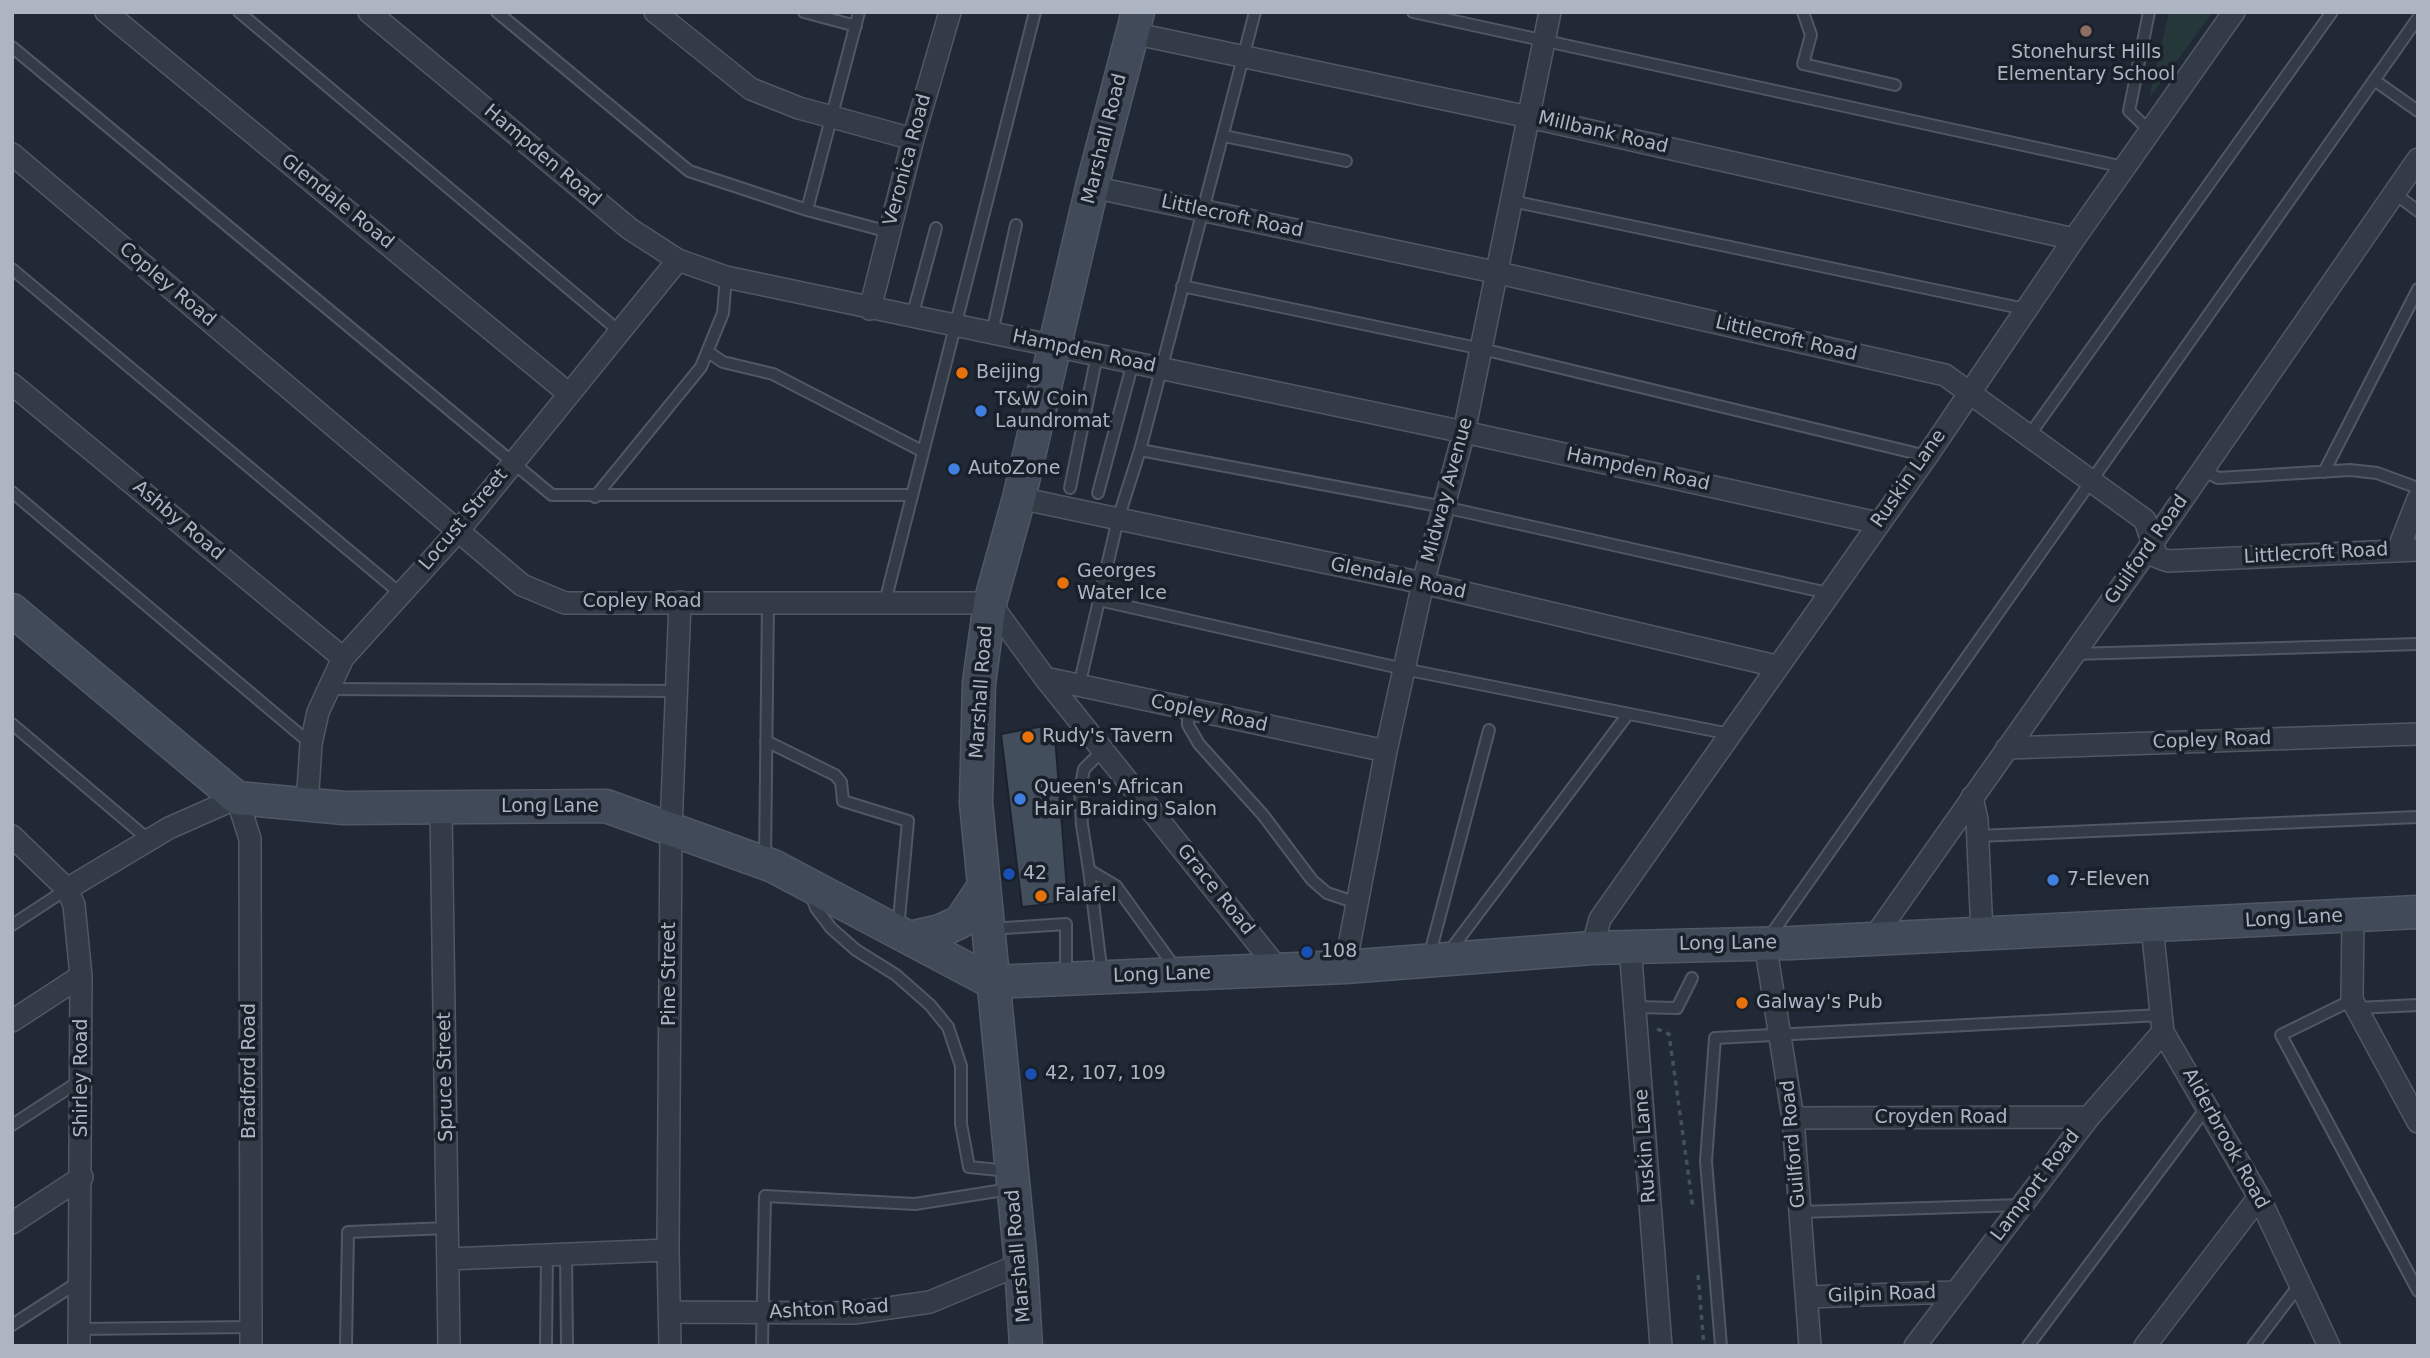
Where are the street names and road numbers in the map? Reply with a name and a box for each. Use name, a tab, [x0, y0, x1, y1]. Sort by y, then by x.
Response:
street label: Marshall Road	[1078, 71, 1132, 207]
street label: Veronica Road	[879, 92, 937, 228]
street label: Hampden Road	[479, 100, 605, 212]
street label: Millbank Road	[1536, 107, 1670, 159]
street label: Glendale Road	[276, 150, 398, 254]
street label: Littlecroft Road	[1159, 191, 1305, 243]
street label: Copley Road	[114, 238, 220, 332]
street label: Littlecroft Road	[1713, 312, 1859, 366]
street label: Hampden Road	[1010, 326, 1158, 378]
street label: Midway Avenue	[1418, 415, 1478, 565]
street label: Ruskin Lane	[1867, 426, 1951, 532]
street label: Hampden Road	[1564, 444, 1712, 496]
street label: Locust Street	[415, 465, 513, 575]
street label: Ashby Road	[128, 476, 228, 566]
street label: Guilford Road	[2101, 491, 2193, 609]
street label: Littlecroft Road	[2243, 539, 2389, 569]
street label: Glendale Road	[1328, 553, 1468, 605]
street label: Copley Road	[583, 591, 701, 613]
street label: Marshall Road	[966, 625, 998, 759]
street label: Copley Road	[1148, 690, 1270, 738]
street label: Copley Road	[2152, 728, 2272, 754]
street label: Long Lane	[501, 796, 599, 818]
street label: Grace Road	[1172, 840, 1258, 940]
street label: Long Lane	[2244, 905, 2344, 933]
street label: Pine Street	[659, 922, 681, 1026]
street label: Long Lane	[1679, 932, 1777, 956]
street label: Long Lane	[1113, 962, 1211, 988]
street label: Bradford Road	[239, 1003, 261, 1139]
street label: Spruce Street	[433, 1012, 459, 1142]
street label: Shirley Road	[71, 1018, 93, 1138]
street label: Alderbrook Road	[2177, 1065, 2273, 1213]
street label: Guilford Road	[1777, 1079, 1811, 1209]
street label: Ruskin Lane	[1631, 1088, 1661, 1204]
street label: Croyden Road	[1874, 1107, 2008, 1129]
street label: Lamport Road	[1987, 1126, 2085, 1246]
street label: Marshall Road	[1002, 1188, 1036, 1324]
street label: Gilpin Road	[1827, 1282, 1937, 1308]
street label: Ashton Road	[769, 1295, 889, 1325]

